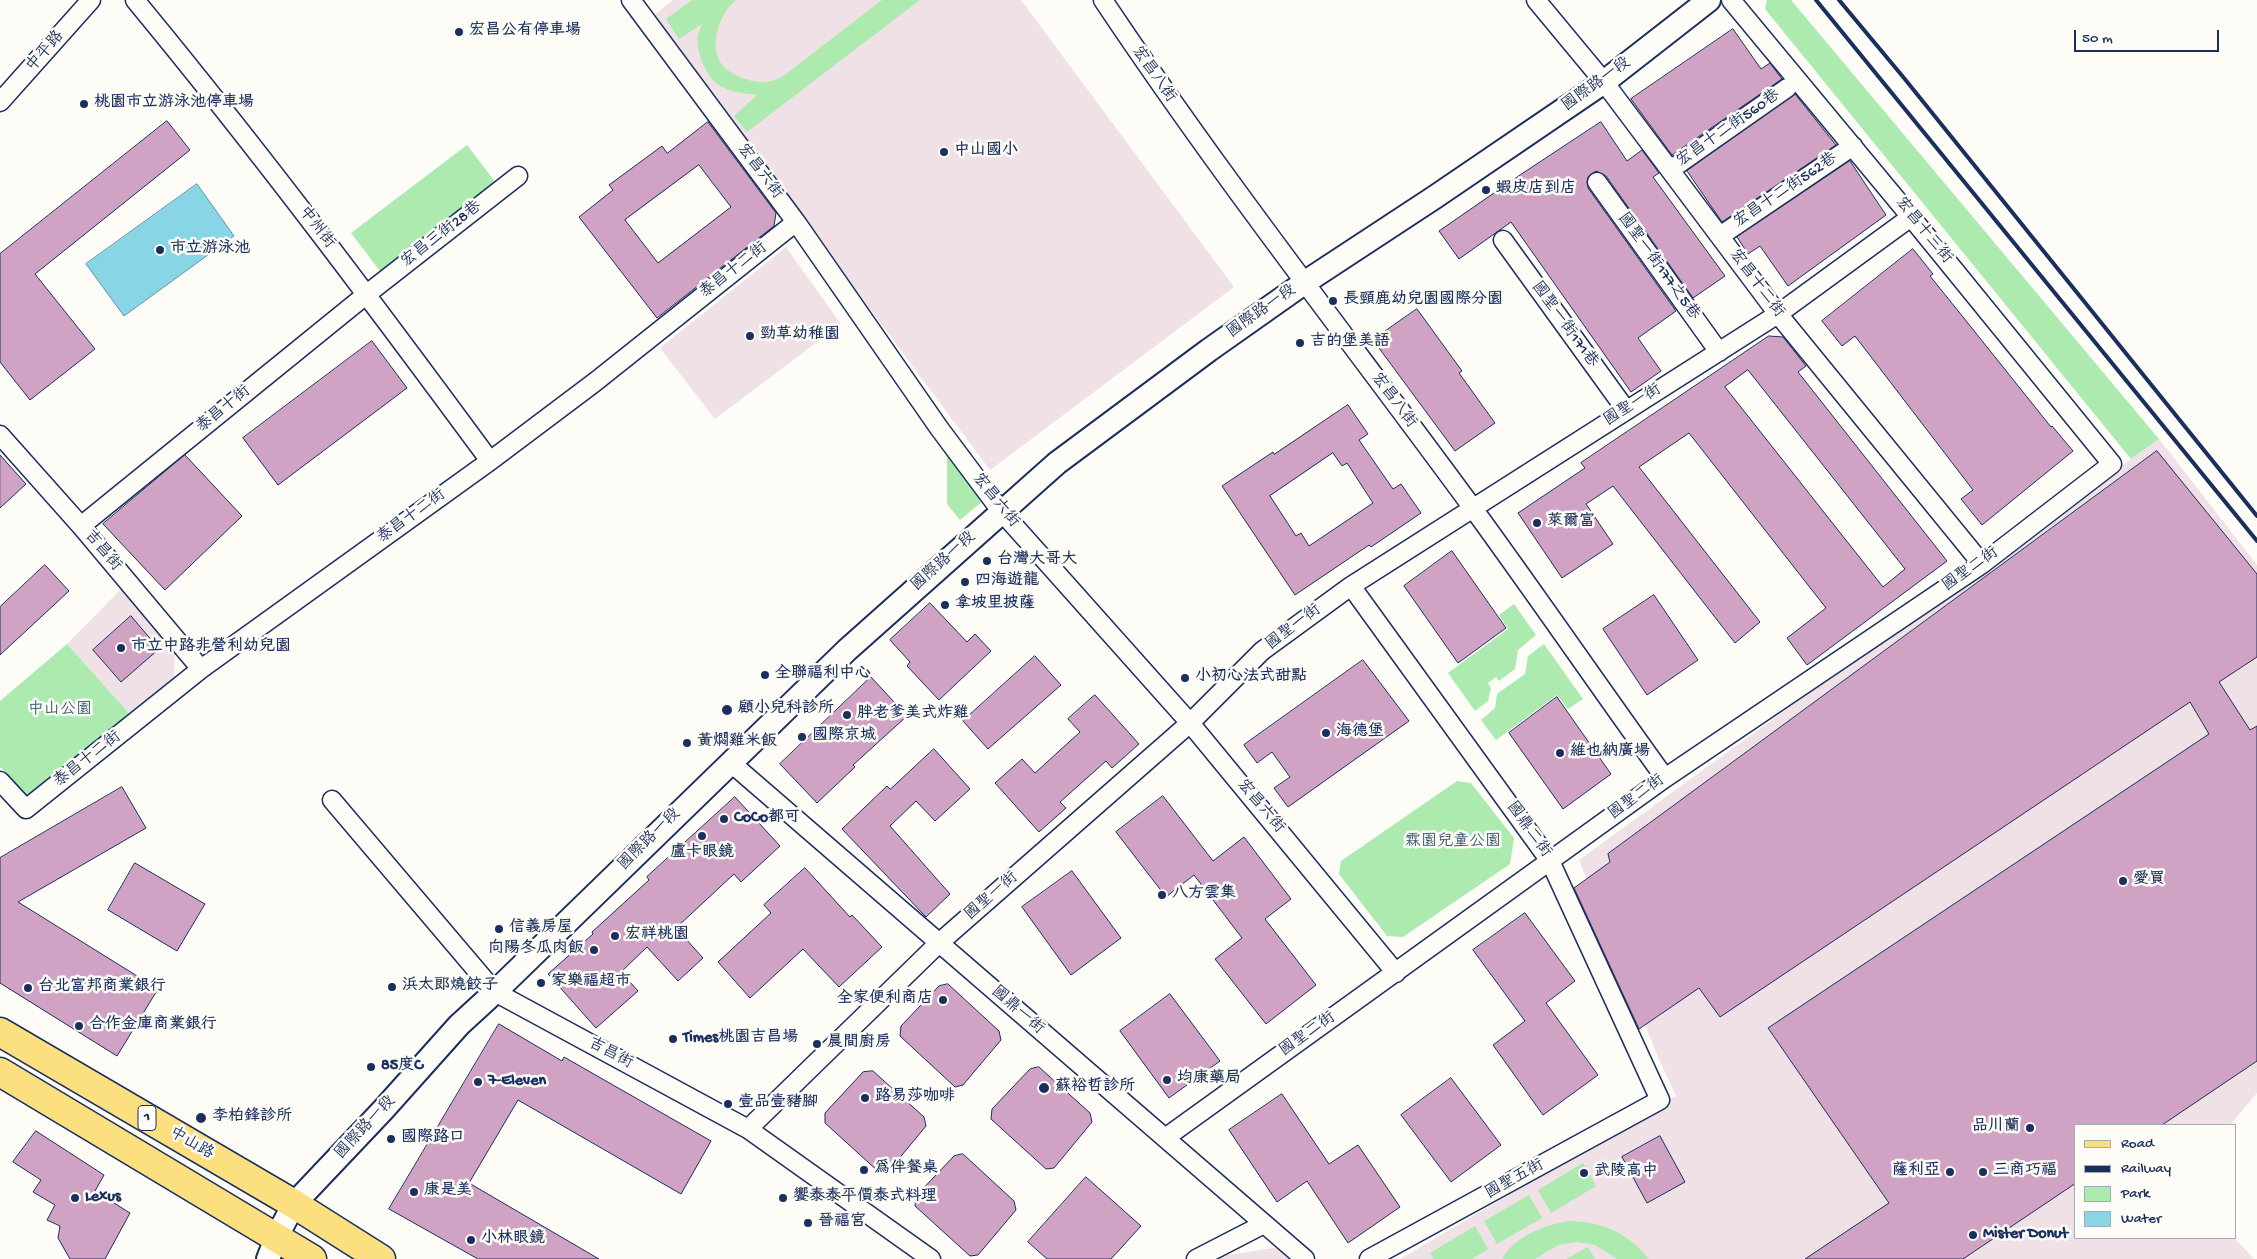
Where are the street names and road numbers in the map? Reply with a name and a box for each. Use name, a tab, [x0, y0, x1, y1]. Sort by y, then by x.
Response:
street label: 中平路	[23, 28, 69, 76]
street label: 宏昌八街	[1127, 43, 1179, 107]
street label: 國際路一段	[1559, 54, 1635, 116]
street label: 宏昌十二街560巷	[1674, 86, 1784, 172]
street label: 宏昌六街	[732, 141, 786, 203]
street label: 宏昌十二街562巷	[1731, 149, 1841, 233]
street label: 宏昌十三街	[1890, 194, 1956, 268]
street label: 宏昌三街28巷	[398, 198, 486, 272]
street label: 中州街	[294, 203, 338, 253]
street label: 國聖一街177之5巷	[1613, 210, 1703, 324]
street label: 泰昌十二街	[697, 239, 771, 303]
street label: 宏昌十二街	[1724, 246, 1788, 322]
street label: 國聖一街171巷	[1526, 278, 1602, 372]
street label: 國際路一段	[1224, 281, 1300, 343]
street label: 宏昌八街	[1366, 370, 1420, 432]
street label: 國聖一街	[1601, 381, 1665, 431]
street label: 泰昌十街	[193, 382, 255, 438]
street label: 宏昌六街	[967, 470, 1023, 532]
street label: 泰昌十二街	[374, 486, 450, 548]
street label: 吉昌街	[79, 526, 125, 576]
street label: 國際路一段	[908, 528, 980, 596]
street label: 國聖二街	[1939, 544, 2003, 596]
street label: 國聖一街	[1263, 601, 1325, 655]
street label: 泰昌十二街	[51, 728, 125, 792]
street label: 國聖二街	[1605, 771, 1669, 825]
street label: 宏昌六街	[1232, 776, 1288, 838]
street label: 國鼎二街	[1501, 798, 1555, 862]
street label: 國際路一段	[615, 805, 685, 875]
street label: 國聖一街	[962, 869, 1022, 925]
street label: 國鼎一街	[987, 983, 1047, 1039]
street label: 國聖二街	[1276, 1009, 1340, 1061]
street label: 吉昌街	[584, 1034, 636, 1074]
street label: 國際路一段	[332, 1092, 400, 1164]
road number: 1	[138, 1106, 156, 1130]
street label: 中山路	[165, 1124, 217, 1164]
street label: 國聖五街	[1482, 1156, 1548, 1204]

